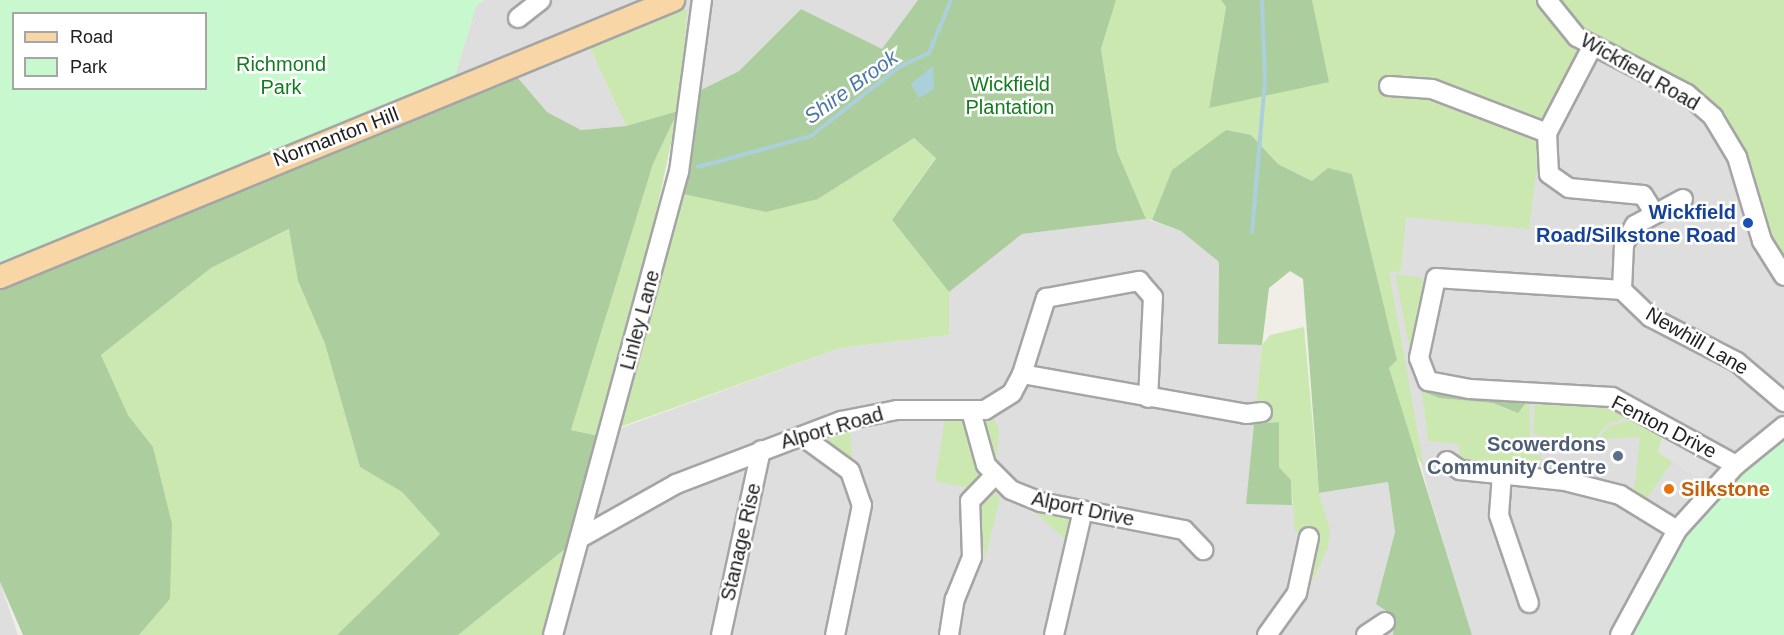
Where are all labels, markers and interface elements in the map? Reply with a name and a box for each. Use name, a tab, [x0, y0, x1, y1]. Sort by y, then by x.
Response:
legend	[12, 12, 207, 90]
text: Road	[70, 27, 113, 47]
street label: Wickfield Road	[1576, 28, 1704, 116]
water label: Shire Brook	[799, 45, 903, 129]
park label: Richmond Park	[236, 52, 326, 99]
text: Park	[70, 57, 107, 77]
park label: Wickfield Plantation	[966, 73, 1054, 120]
street label: Normanton Hill	[270, 102, 402, 172]
place label: Wickfield Road/Silkstone Road	[1536, 200, 1736, 247]
marker: Wickfield Road/Silkstone Road	[1741, 216, 1755, 230]
street label: Linley Lane	[615, 267, 665, 373]
street label: Newhill Lane	[1641, 302, 1753, 380]
street label: Fenton Drive	[1608, 390, 1720, 464]
street label: Alport Road	[778, 402, 886, 454]
place label: Scowerdons Community Centre	[1427, 432, 1606, 479]
marker: Scowerdons Community Centre	[1611, 449, 1625, 463]
place label: Silkstone	[1681, 477, 1770, 501]
street label: Stanage Rise	[716, 481, 766, 603]
marker: Silkstone	[1662, 482, 1676, 496]
street label: Alport Drive	[1029, 486, 1137, 532]

